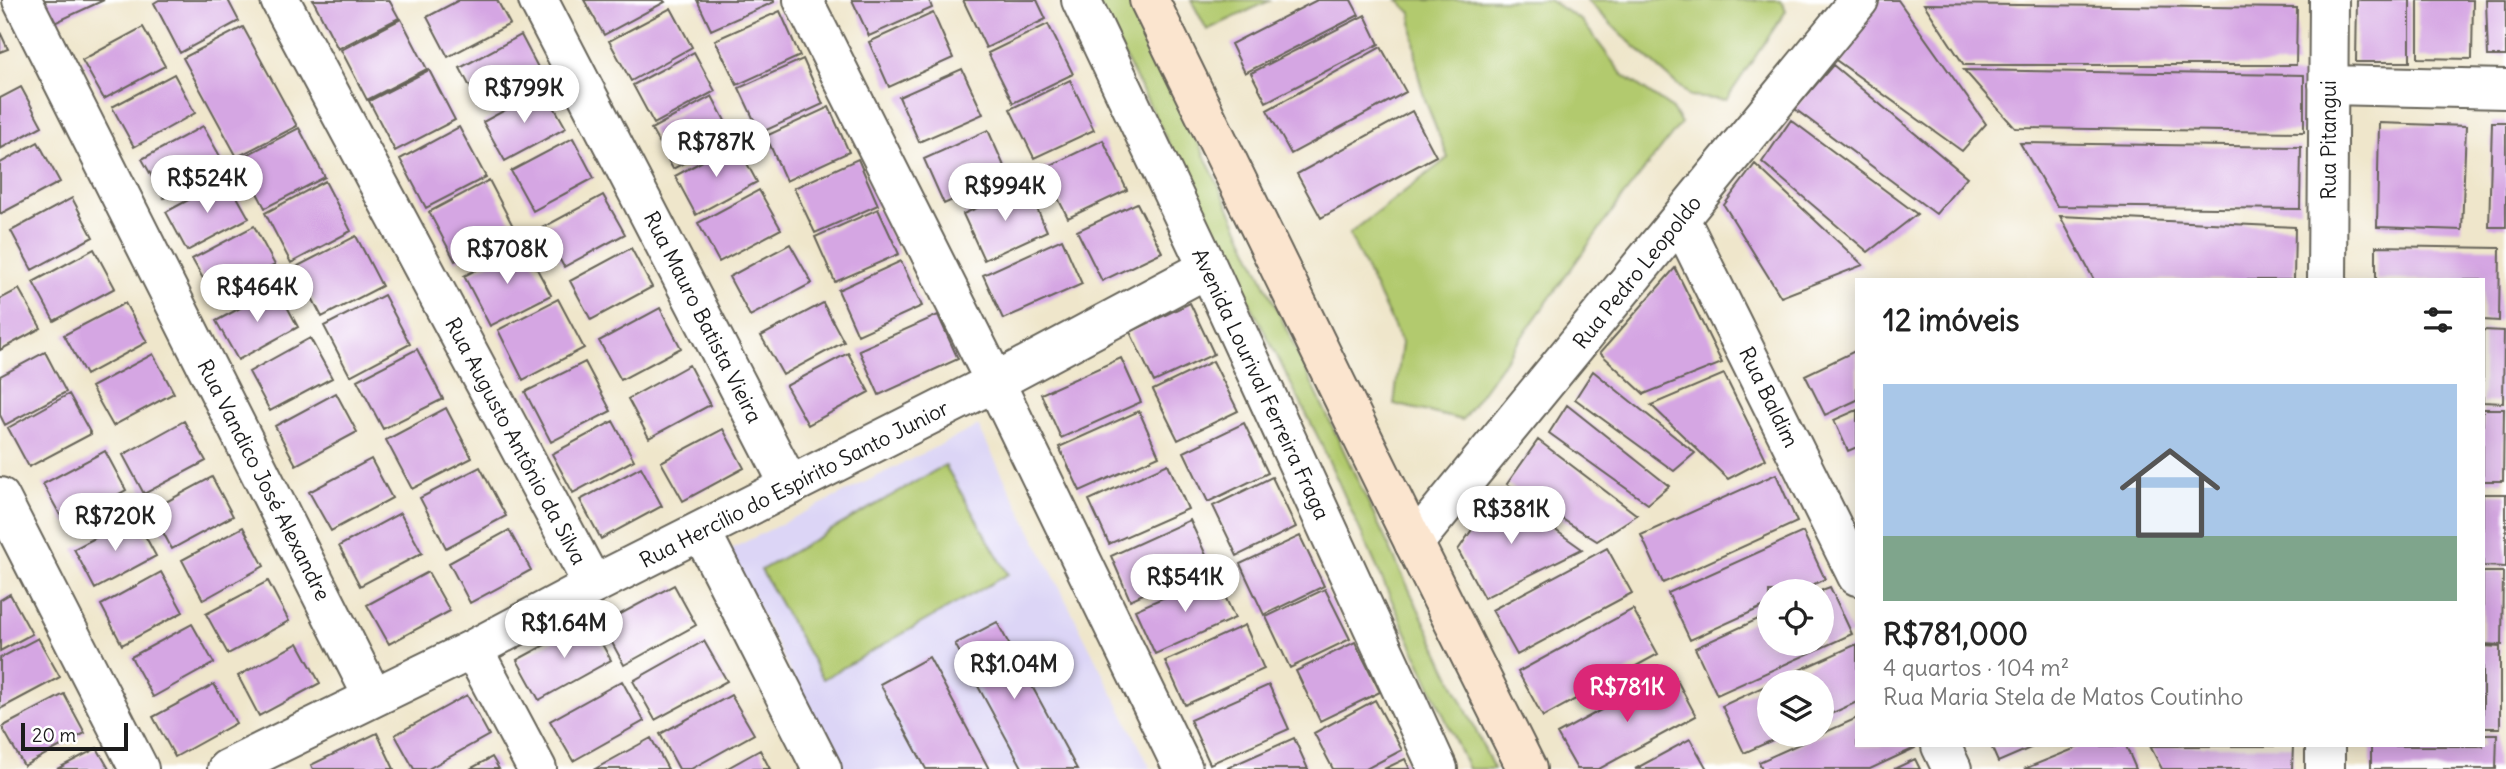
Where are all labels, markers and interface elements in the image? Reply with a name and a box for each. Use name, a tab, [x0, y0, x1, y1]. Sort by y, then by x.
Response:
pin: R$799K	[467, 66, 581, 125]
text: R$799K	[484, 73, 564, 102]
street label: Rua Pitangui	[2315, 80, 2342, 200]
pin: R$787K	[659, 120, 773, 179]
text: R$787K	[677, 127, 755, 156]
pin: R$524K	[150, 156, 264, 215]
text: R$524K	[167, 163, 247, 192]
pin: R$994K	[948, 164, 1062, 223]
text: R$994K	[964, 171, 1046, 200]
street label: Rua Pedro Leopoldo	[1567, 190, 1707, 354]
street label: Rua Mauro Batista Vieira	[638, 207, 768, 427]
pin: R$708K	[450, 226, 564, 286]
text: R$708K	[466, 234, 548, 263]
street label: Avenida Lourival Ferreira Fraga	[1186, 244, 1336, 524]
pin: R$464K	[200, 264, 314, 324]
text: R$464K	[216, 272, 298, 301]
text: 12 imóveis	[1883, 301, 2019, 339]
icon: filters	[2419, 301, 2457, 339]
street label: Rua Augusto Antônio da Silva	[439, 313, 593, 569]
street label: Rua Baldim	[1733, 342, 1805, 452]
street label: Rua Vandico José Alexandre	[191, 355, 337, 605]
street label: Rua Hercílio do Espírito Santo Junior	[635, 394, 953, 574]
icon: home	[2107, 430, 2233, 556]
pin: R$381K	[1454, 486, 1568, 546]
pin: R$720K	[58, 494, 172, 553]
text: R$381K	[1472, 494, 1550, 523]
text: R$720K	[75, 501, 155, 530]
pin: R$541K	[1128, 554, 1242, 614]
text: R$541K	[1146, 562, 1224, 591]
map controls	[1757, 579, 1834, 747]
button: locate	[1757, 579, 1834, 656]
pin: R$1.64M	[499, 600, 629, 660]
text: R$1.64M	[521, 608, 607, 637]
text: R$781,000	[1883, 615, 2028, 653]
pin: R$1.04M	[949, 642, 1079, 701]
text: R$1.04M	[970, 649, 1058, 678]
text: 4 quartos · 104 m²	[1883, 653, 2069, 682]
pin: R$781K	[1570, 664, 1684, 724]
button: layers	[1757, 670, 1834, 747]
text: R$781K	[1589, 672, 1665, 701]
text: Rua Maria Stela de Matos Coutinho	[1883, 682, 2243, 711]
scale bar	[21, 720, 128, 752]
text: 20 m	[32, 723, 76, 747]

